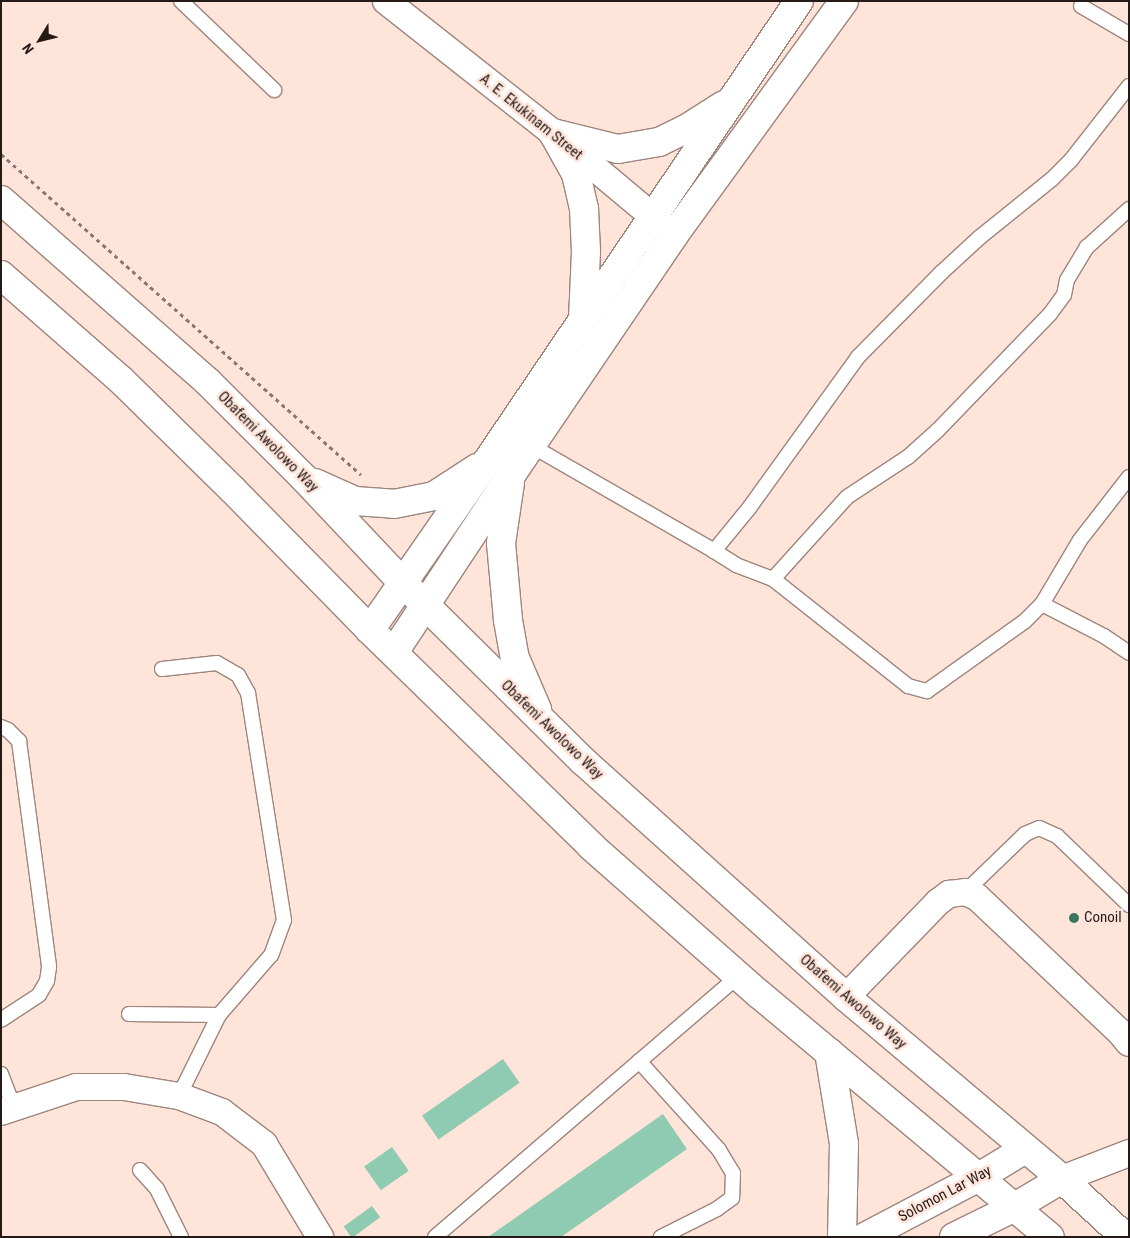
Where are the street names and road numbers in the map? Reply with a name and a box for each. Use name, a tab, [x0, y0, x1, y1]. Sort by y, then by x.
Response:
street label: A. E. Ekukinam Street	[476, 70, 586, 164]
street label: Obafemi Awolowo Way	[214, 388, 322, 496]
street label: Obafemi Awolowo Way	[497, 677, 607, 783]
street label: Obafemi Awolowo Way	[796, 951, 910, 1053]
street label: Solomon Lar Way	[895, 1162, 995, 1226]

